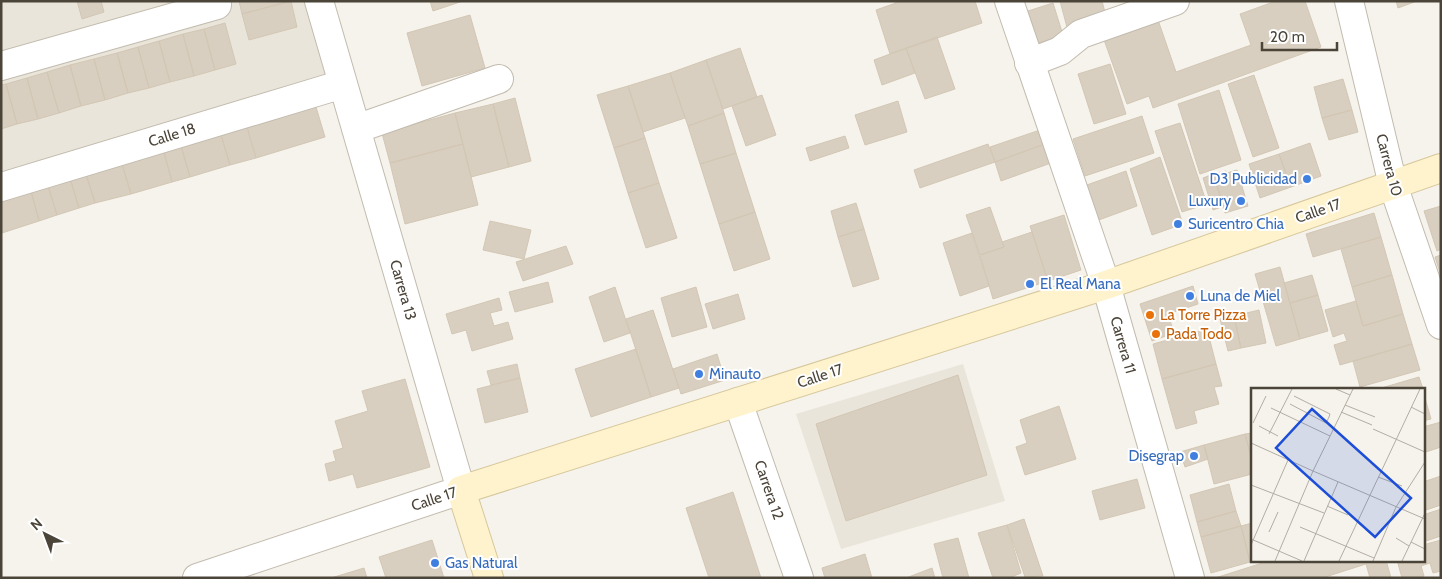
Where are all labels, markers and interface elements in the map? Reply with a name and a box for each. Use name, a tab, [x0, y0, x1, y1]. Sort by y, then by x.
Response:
scale bar	[1262, 20, 1337, 52]
text: 20 m	[1270, 28, 1305, 46]
street label: Calle 18	[146, 119, 198, 151]
street label: Carrera 10	[1372, 132, 1406, 198]
place label: D3 Publicidad	[1209, 170, 1297, 188]
marker: D3 Publicidad	[1301, 173, 1313, 185]
place label: Luxury	[1188, 192, 1231, 210]
marker: Luxury	[1235, 195, 1247, 207]
street label: Calle 17	[1293, 195, 1344, 227]
place label: Suricentro Chia	[1188, 215, 1285, 233]
marker: Suricentro Chia	[1172, 218, 1184, 230]
street label: Carrera 13	[386, 258, 420, 322]
place label: El Real Mana	[1040, 275, 1121, 293]
marker: El Real Mana	[1024, 278, 1036, 290]
place label: Luna de Miel	[1200, 287, 1280, 305]
marker: Luna de Miel	[1184, 290, 1196, 302]
place label: La Torre Pizza	[1160, 306, 1247, 324]
marker: La Torre Pizza	[1144, 309, 1156, 321]
street label: Carrera 11	[1106, 314, 1140, 376]
place label: Pada Todo	[1166, 325, 1232, 343]
marker: Pada Todo	[1150, 328, 1162, 340]
street label: Calle 17	[795, 360, 846, 392]
place label: Minauto	[709, 365, 761, 383]
marker: Minauto	[693, 368, 705, 380]
inset map	[1251, 388, 1424, 562]
place label: Disegrap	[1128, 447, 1184, 465]
marker: Disegrap	[1188, 450, 1200, 462]
street label: Carrera 12	[750, 458, 788, 522]
street label: Calle 17	[409, 483, 460, 515]
north arrow	[20, 509, 70, 559]
text: N	[27, 514, 46, 534]
place label: Gas Natural	[445, 554, 518, 572]
marker: Gas Natural	[429, 557, 441, 569]

